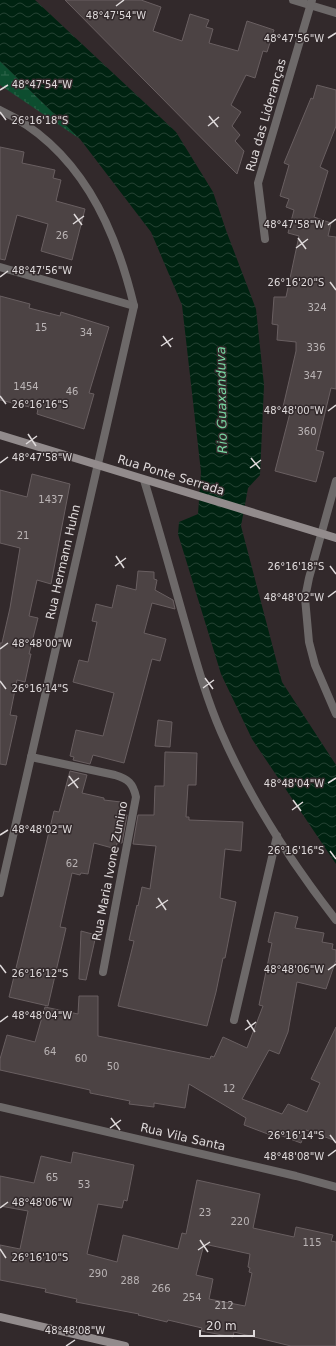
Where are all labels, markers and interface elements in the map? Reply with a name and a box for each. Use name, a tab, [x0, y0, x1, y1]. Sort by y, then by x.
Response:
text: 48°47'54"W	[86, 10, 146, 21]
text: 48°47'56"W	[264, 33, 324, 44]
street label: Rua das Lideranças	[243, 57, 289, 173]
text: 48°47'54"W	[12, 79, 72, 90]
text: 26°16'18"S	[12, 115, 68, 126]
text: 48°47'58"W	[264, 219, 324, 230]
house number: 26	[56, 230, 68, 241]
text: 48°47'56"W	[12, 265, 72, 276]
text: 26°16'20"S	[268, 277, 324, 288]
house number: 324	[307, 302, 327, 313]
house number: 15	[35, 322, 47, 333]
house number: 34	[80, 327, 92, 338]
house number: 336	[306, 342, 326, 353]
water label: Rio Guaxanduva	[213, 346, 230, 454]
house number: 347	[303, 370, 323, 381]
house number: 1454	[13, 381, 39, 392]
house number: 46	[66, 386, 78, 397]
text: 26°16'16"S	[12, 399, 68, 410]
text: 48°48'00"W	[264, 405, 324, 416]
house number: 360	[297, 426, 317, 437]
text: 48°47'58"W	[12, 452, 72, 463]
street label: Rua Ponte Serrada	[116, 452, 226, 498]
house number: 1437	[38, 494, 64, 505]
street label: Rua Hermann Huhn	[43, 503, 83, 621]
house number: 21	[17, 530, 29, 541]
text: 26°16'18"S	[268, 561, 324, 572]
text: 48°48'02"W	[264, 592, 324, 603]
text: 48°48'00"W	[12, 638, 72, 649]
text: 26°16'14"S	[12, 683, 68, 694]
text: 48°48'04"W	[264, 778, 324, 789]
street label: Rua Maria Ivone Zunino	[90, 800, 130, 942]
text: 48°48'02"W	[12, 824, 72, 835]
text: 26°16'16"S	[268, 845, 324, 856]
house number: 62	[66, 858, 78, 869]
text: 48°48'06"W	[264, 964, 324, 975]
text: 26°16'12"S	[12, 968, 68, 979]
text: 48°48'04"W	[12, 1010, 72, 1021]
house number: 64	[44, 1046, 56, 1057]
house number: 60	[75, 1053, 87, 1064]
house number: 50	[107, 1061, 119, 1072]
house number: 12	[223, 1083, 235, 1094]
street label: Rua Vila Santa	[139, 1120, 227, 1154]
text: 26°16'14"S	[268, 1130, 324, 1141]
text: 48°48'08"W	[264, 1151, 324, 1162]
house number: 65	[46, 1172, 58, 1183]
house number: 53	[78, 1179, 90, 1190]
text: 48°48'06"W	[12, 1197, 72, 1208]
house number: 23	[199, 1207, 211, 1218]
house number: 220	[230, 1216, 250, 1227]
house number: 115	[302, 1237, 322, 1248]
text: 26°16'10"S	[12, 1252, 68, 1263]
house number: 290	[88, 1268, 108, 1279]
house number: 288	[120, 1275, 140, 1286]
house number: 266	[151, 1283, 171, 1294]
house number: 254	[182, 1292, 202, 1303]
house number: 212	[214, 1300, 234, 1311]
scale bar	[200, 1312, 254, 1338]
text: 20 m	[206, 1319, 237, 1333]
text: 48°48'08"W	[45, 1325, 105, 1336]

